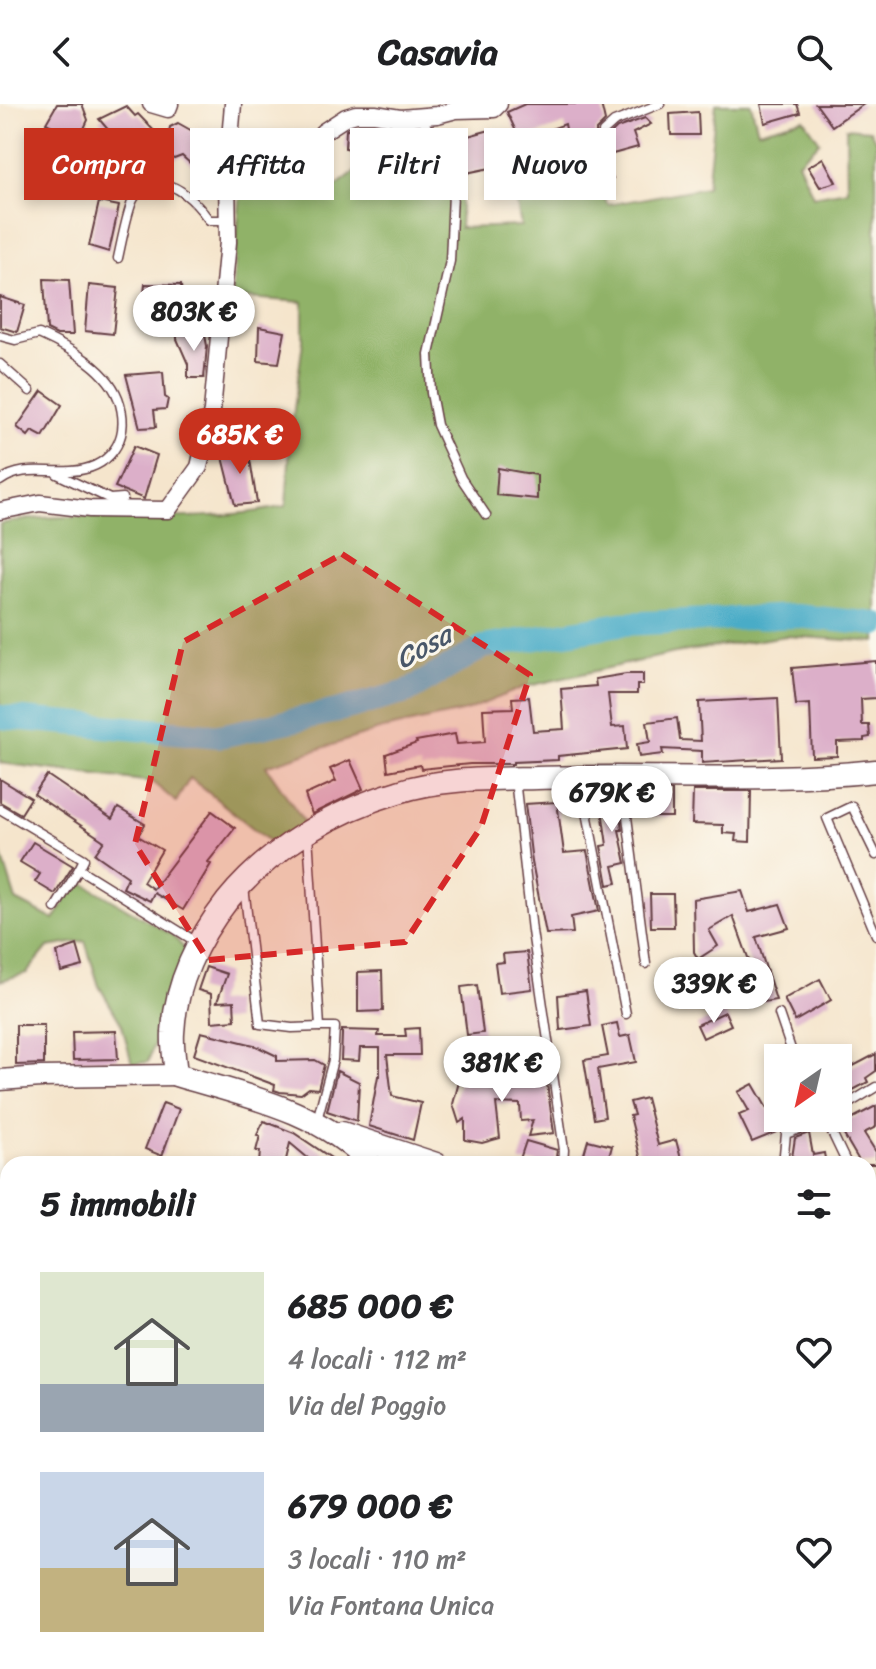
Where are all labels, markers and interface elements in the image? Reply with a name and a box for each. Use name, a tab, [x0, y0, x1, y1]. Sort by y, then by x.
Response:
text: Casavia	[378, 20, 498, 84]
icon: back	[40, 30, 84, 74]
icon: search	[792, 30, 836, 74]
chip: Compra	[24, 128, 174, 200]
chip: Affitta	[190, 128, 334, 200]
chip: Filtri	[350, 128, 468, 200]
chip: Nuovo	[484, 128, 616, 200]
pin: 803K €	[129, 285, 259, 353]
text: 803K €	[151, 288, 237, 334]
pin: 685K €	[175, 408, 305, 476]
text: 685K €	[197, 411, 283, 457]
water label: Cosa	[386, 609, 464, 682]
pin: 679K €	[547, 766, 677, 834]
text: 679K €	[569, 769, 655, 815]
pin: 339K €	[649, 957, 779, 1025]
text: 339K €	[672, 960, 756, 1006]
pin: 381K €	[437, 1036, 567, 1104]
text: 381K €	[462, 1039, 542, 1085]
north arrow	[764, 1044, 852, 1132]
map controls	[764, 1044, 852, 1132]
text: 5 immobili	[40, 1174, 195, 1234]
icon: filters	[792, 1182, 836, 1226]
text: 685 000 €	[288, 1276, 453, 1336]
icon: home	[104, 1304, 200, 1400]
icon: heart	[792, 1330, 836, 1374]
text: 4 locali · 112 m²	[288, 1336, 467, 1382]
text: Via del Poggio	[288, 1382, 446, 1428]
text: 679 000 €	[288, 1476, 452, 1536]
icon: home	[104, 1504, 200, 1600]
icon: heart	[792, 1530, 836, 1574]
text: 3 locali · 110 m²	[288, 1536, 466, 1582]
text: Via Fontana Unica	[288, 1582, 494, 1628]

